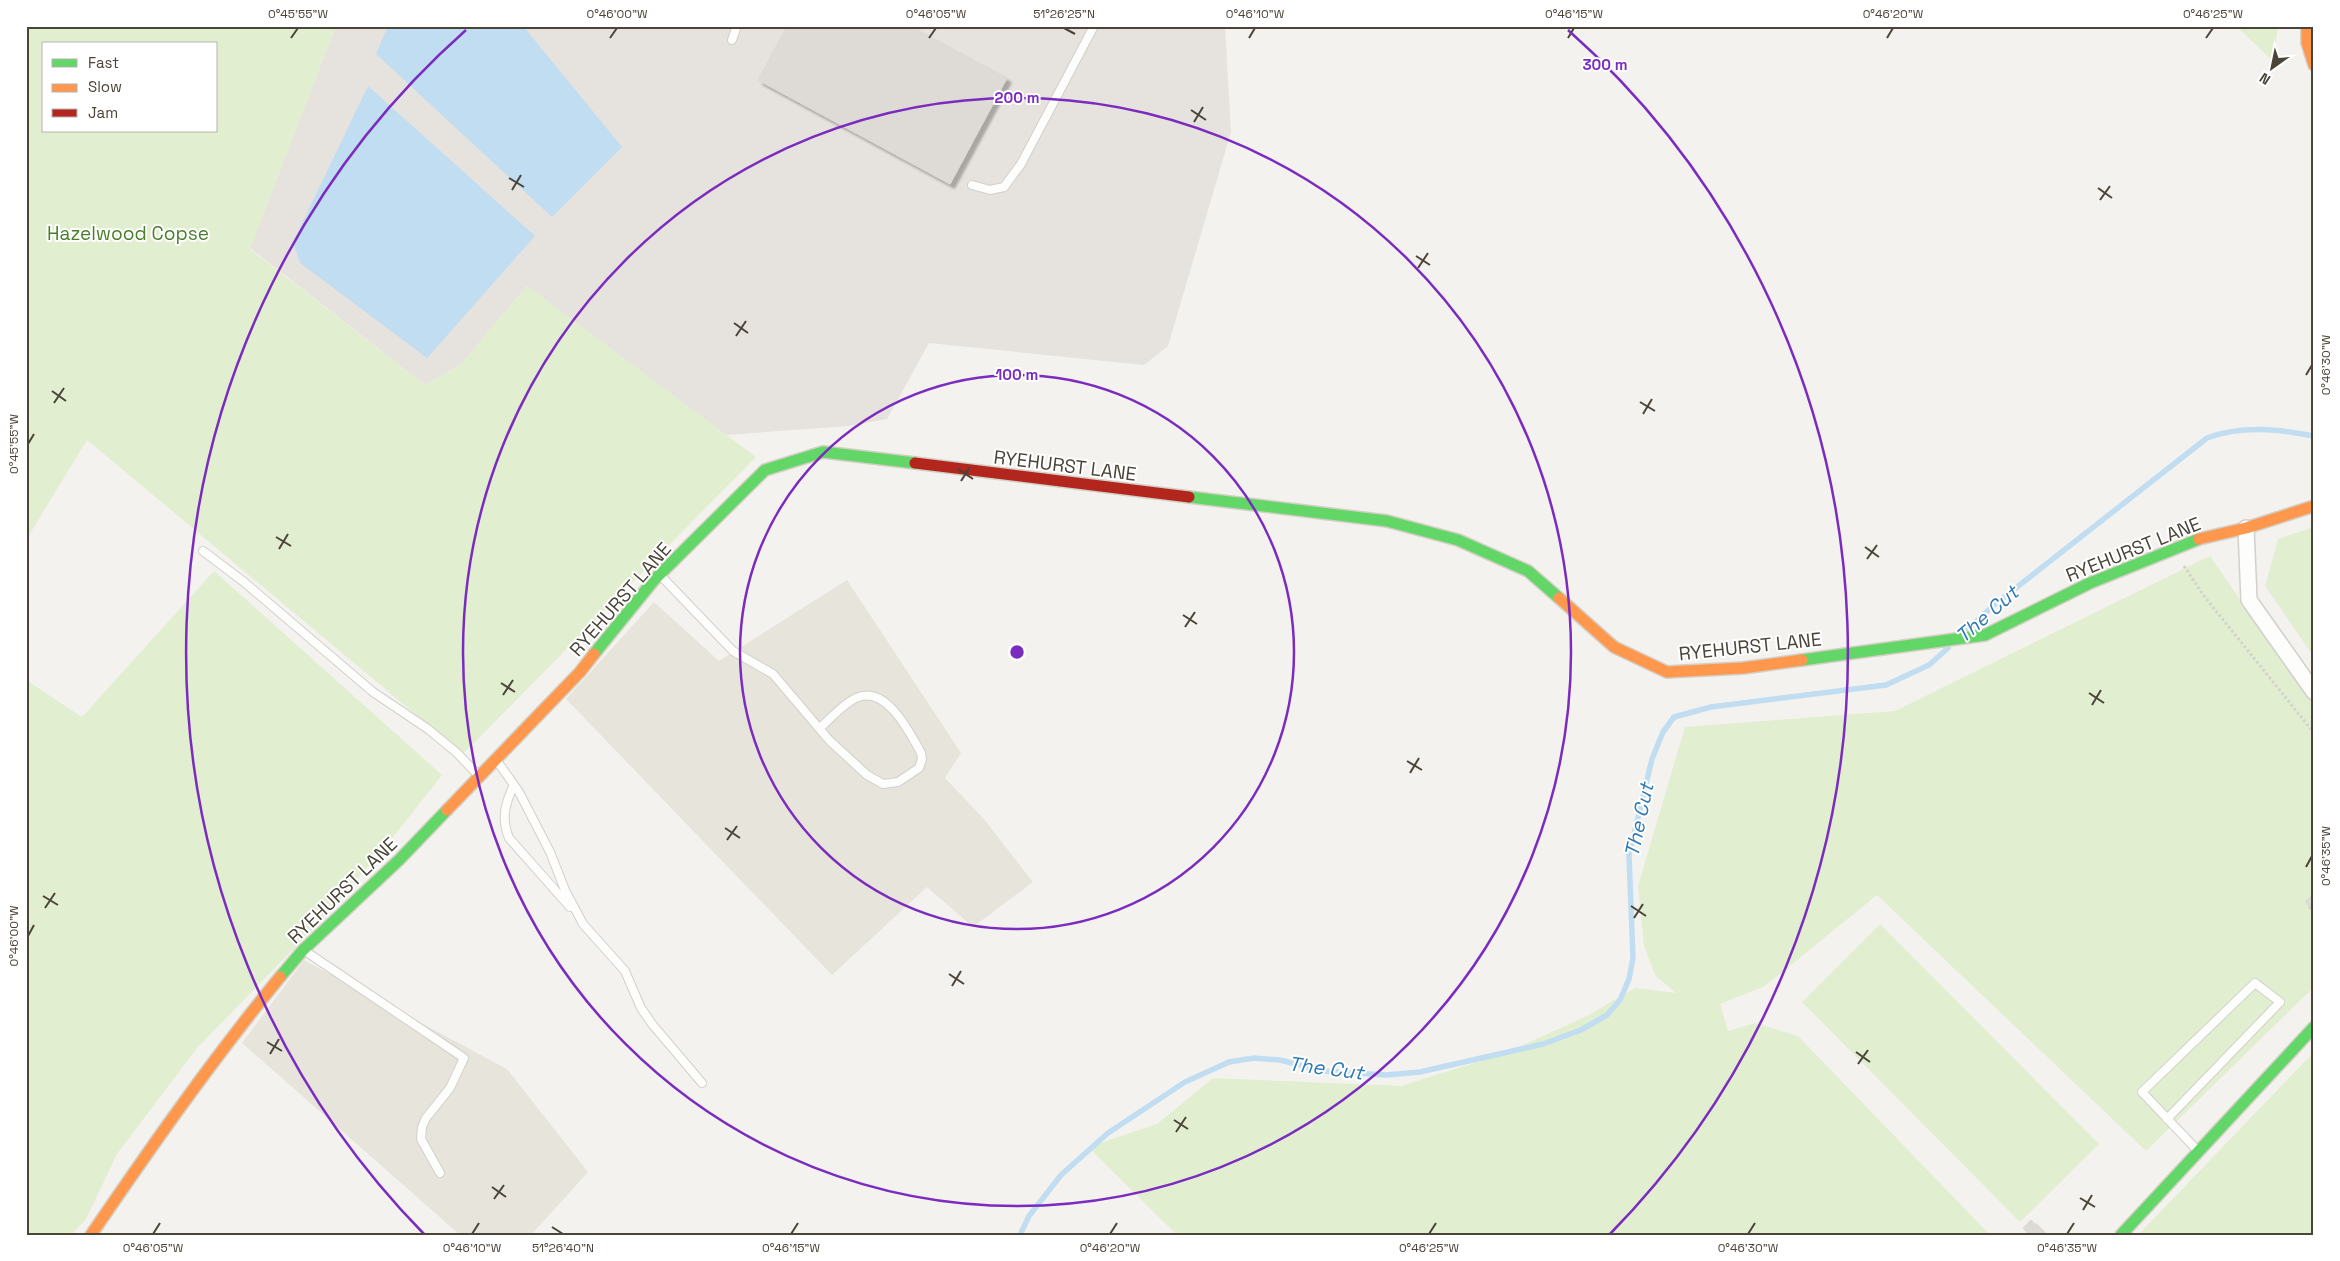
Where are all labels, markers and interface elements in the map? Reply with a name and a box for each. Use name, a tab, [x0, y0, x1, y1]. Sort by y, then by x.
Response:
text: 0°45'55"W	[268, 6, 328, 22]
text: 0°46'00"W	[586, 6, 648, 22]
text: 0°46'05"W	[906, 6, 967, 22]
text: 51°26'25"N	[1033, 6, 1095, 22]
text: 0°46'10"W	[1226, 6, 1285, 22]
text: 0°46'15"W	[1545, 6, 1603, 22]
text: 0°46'20"W	[1863, 6, 1924, 22]
text: 0°46'25"W	[2183, 6, 2244, 22]
legend	[42, 42, 218, 132]
north arrow	[2248, 42, 2298, 92]
text: Fast	[88, 53, 119, 72]
text: 300 m	[1582, 55, 1628, 74]
text: N	[2256, 69, 2274, 89]
text: Slow	[88, 77, 122, 96]
text: 200 m	[995, 88, 1039, 107]
text: Jam	[88, 103, 118, 122]
park label: Hazelwood Copse	[47, 221, 209, 246]
text: 0°46'30"W	[2318, 334, 2334, 395]
text: 100 m	[996, 365, 1038, 384]
text: 0°45'55"W	[6, 414, 22, 474]
street label: RYEHURST LANE	[992, 444, 1138, 487]
street label: RYEHURST LANE	[2062, 511, 2204, 588]
street label: RYEHURST LANE	[564, 537, 677, 662]
water label: The Cut	[1950, 578, 2025, 649]
street label: RYEHURST LANE	[1677, 627, 1823, 666]
centre of rings	[1008, 643, 1026, 661]
water label: The Cut	[1618, 779, 1660, 860]
text: 0°46'35"W	[2318, 825, 2334, 886]
street label: RYEHURST LANE	[282, 832, 403, 949]
text: 0°46'00"W	[6, 905, 22, 967]
water label: The Cut	[1287, 1051, 1367, 1086]
text: 0°46'05"W	[123, 1240, 184, 1256]
text: 0°46'10"W	[443, 1240, 502, 1256]
text: 51°26'40"N	[532, 1240, 594, 1256]
text: 0°46'15"W	[762, 1240, 820, 1256]
text: 0°46'20"W	[1080, 1240, 1141, 1256]
text: 0°46'25"W	[1399, 1240, 1460, 1256]
text: 0°46'30"W	[1718, 1240, 1779, 1256]
text: 0°46'35"W	[2037, 1240, 2098, 1256]

